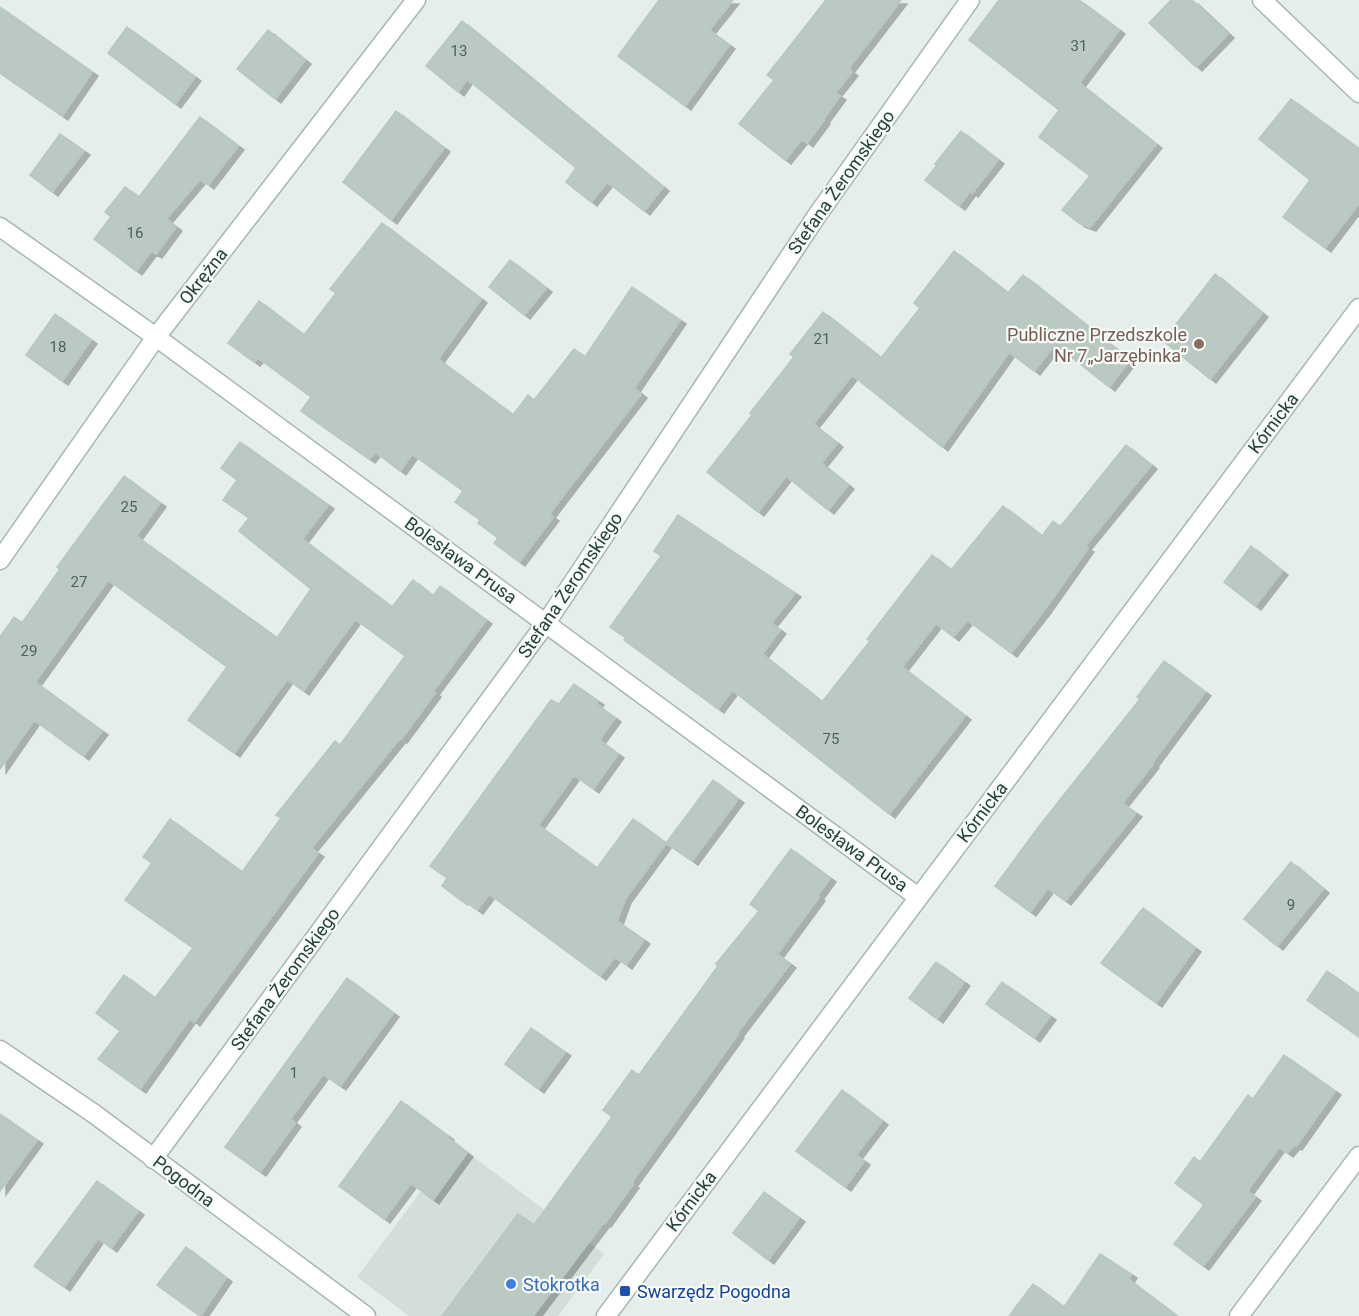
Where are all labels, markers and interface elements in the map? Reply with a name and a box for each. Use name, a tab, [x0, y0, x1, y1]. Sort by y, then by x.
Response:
house number: 31	[1071, 37, 1087, 55]
house number: 13	[451, 42, 467, 60]
street label: Stefana Żeromskiego	[783, 106, 899, 258]
house number: 16	[127, 224, 143, 242]
street label: Okrężna	[175, 244, 231, 308]
place label: Publiczne Przedszkole Nr 7„Jarzębinka”	[1007, 324, 1187, 366]
house number: 21	[814, 330, 830, 348]
marker: Publiczne Przedszkole Nr 7„Jarzębinka”	[1192, 337, 1206, 351]
house number: 18	[50, 338, 66, 356]
street label: Kórnicka	[1244, 389, 1302, 457]
house number: 25	[121, 498, 137, 516]
street label: Stefana Żeromskiego	[513, 508, 627, 662]
street label: Bolesława Prusa	[401, 512, 521, 608]
house number: 27	[71, 573, 87, 591]
house number: 29	[21, 642, 37, 660]
house number: 75	[823, 730, 839, 748]
street label: Kórnicka	[953, 778, 1011, 846]
street label: Bolesława Prusa	[792, 800, 912, 896]
house number: 9	[1287, 896, 1295, 914]
street label: Stefana Żeromskiego	[226, 904, 344, 1054]
house number: 1	[290, 1064, 298, 1082]
street label: Pogodna	[149, 1151, 219, 1211]
street label: Kórnicka	[662, 1167, 720, 1235]
place label: Stokrotka	[523, 1274, 600, 1295]
marker: Stokrotka	[504, 1277, 518, 1291]
place label: Swarzędz Pogodna	[637, 1281, 791, 1302]
marker: Swarzędz Pogodna	[618, 1284, 632, 1298]

